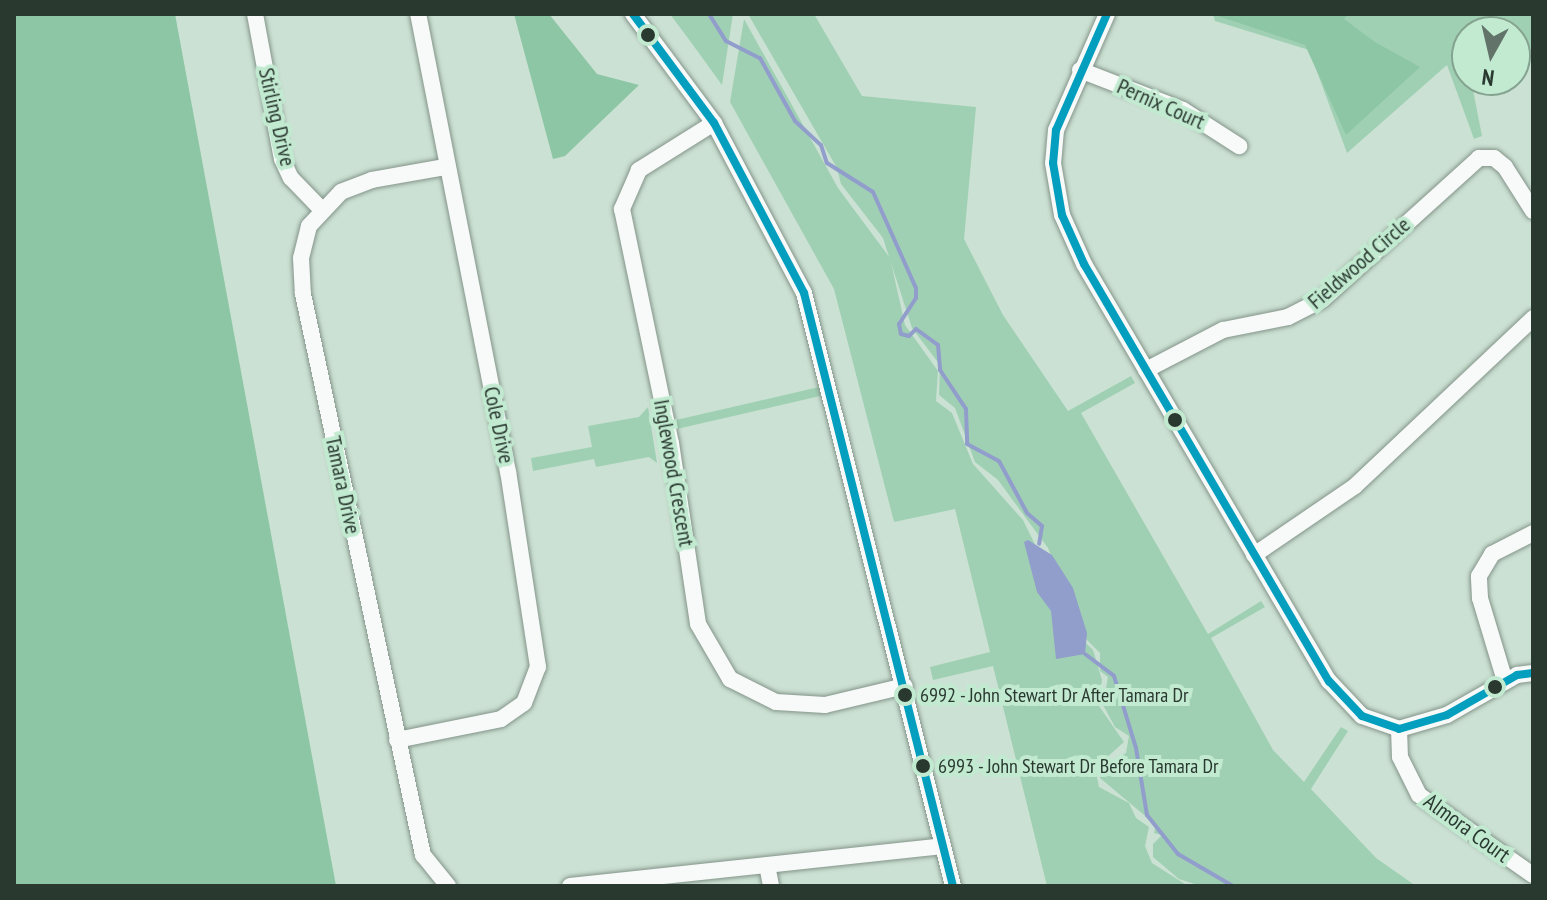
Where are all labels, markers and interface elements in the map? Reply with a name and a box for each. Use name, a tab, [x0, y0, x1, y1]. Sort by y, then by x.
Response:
north arrow	[1451, 16, 1531, 96]
unlabelled marker	[640, 27, 656, 43]
text: N	[1480, 63, 1496, 92]
street label: Stirling Drive	[253, 65, 301, 169]
street label: Pernix Court	[1113, 73, 1209, 135]
street label: Fieldwood Circle	[1303, 212, 1415, 314]
street label: Cole Drive	[478, 384, 520, 466]
street label: Inglewood Crescent	[648, 397, 700, 549]
unlabelled marker	[1167, 412, 1183, 428]
street label: Tamara Drive	[320, 434, 366, 536]
unlabelled marker	[1487, 679, 1503, 695]
place label: 6992 - John Stewart Dr After Tamara Dr	[920, 683, 1191, 707]
marker: 6992 - John Stewart Dr After Tamara Dr	[897, 687, 913, 703]
place label: 6993 - John Stewart Dr Before Tamara Dr	[938, 754, 1221, 778]
marker: 6993 - John Stewart Dr Before Tamara Dr	[915, 758, 931, 774]
street label: Almora Court	[1419, 788, 1515, 868]

